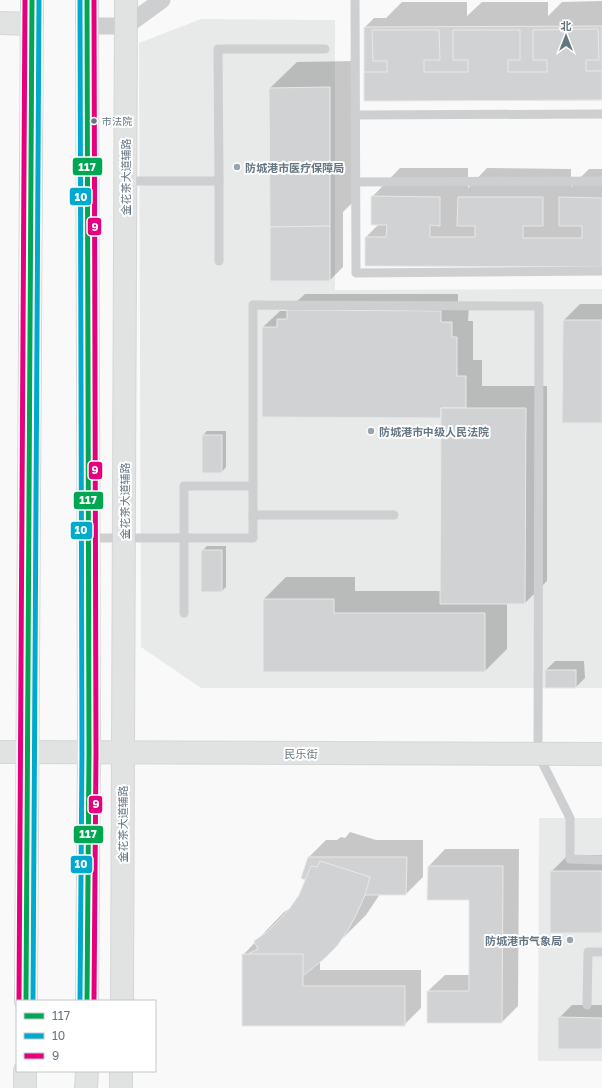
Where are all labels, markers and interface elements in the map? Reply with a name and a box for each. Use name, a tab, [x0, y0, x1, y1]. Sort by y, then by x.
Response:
north arrow	[546, 16, 586, 56]
text: 北	[561, 19, 572, 32]
place label: 巿法院	[102, 115, 132, 127]
marker: 巿法院	[89, 116, 99, 126]
street label: 金花茶大道辅路	[119, 139, 132, 216]
line badge: 117	[72, 157, 103, 176]
text: 117	[78, 160, 96, 173]
place label: 防城港市医疗保障局	[245, 161, 344, 174]
marker: 防城港市医疗保障局	[232, 162, 242, 172]
line badge: 10	[69, 187, 92, 206]
text: 10	[75, 190, 87, 203]
line badge: 9	[87, 217, 102, 236]
text: 9	[92, 220, 99, 233]
place label: 防城港市中级人民法院	[379, 425, 489, 438]
marker: 防城港市中级人民法院	[366, 426, 376, 436]
line badge: 9	[88, 461, 103, 480]
text: 9	[92, 463, 99, 476]
street label: 金花茶大道辅路	[118, 463, 131, 540]
line badge: 117	[73, 491, 104, 510]
text: 117	[79, 493, 97, 506]
line badge: 10	[70, 521, 93, 540]
text: 10	[75, 523, 87, 536]
street label: 民乐街	[285, 747, 318, 760]
street label: 金花茶大道辅路	[116, 786, 129, 863]
line badge: 9	[88, 795, 103, 814]
text: 9	[93, 797, 100, 810]
line badge: 117	[73, 825, 104, 844]
text: 117	[79, 827, 97, 840]
line badge: 10	[70, 855, 93, 874]
text: 10	[75, 857, 87, 870]
place label: 防城港市气象局	[485, 934, 562, 947]
marker: 防城港市气象局	[565, 935, 575, 945]
legend	[16, 1000, 156, 1072]
text: 117	[52, 1008, 70, 1023]
text: 10	[52, 1028, 65, 1043]
text: 9	[52, 1048, 59, 1063]

